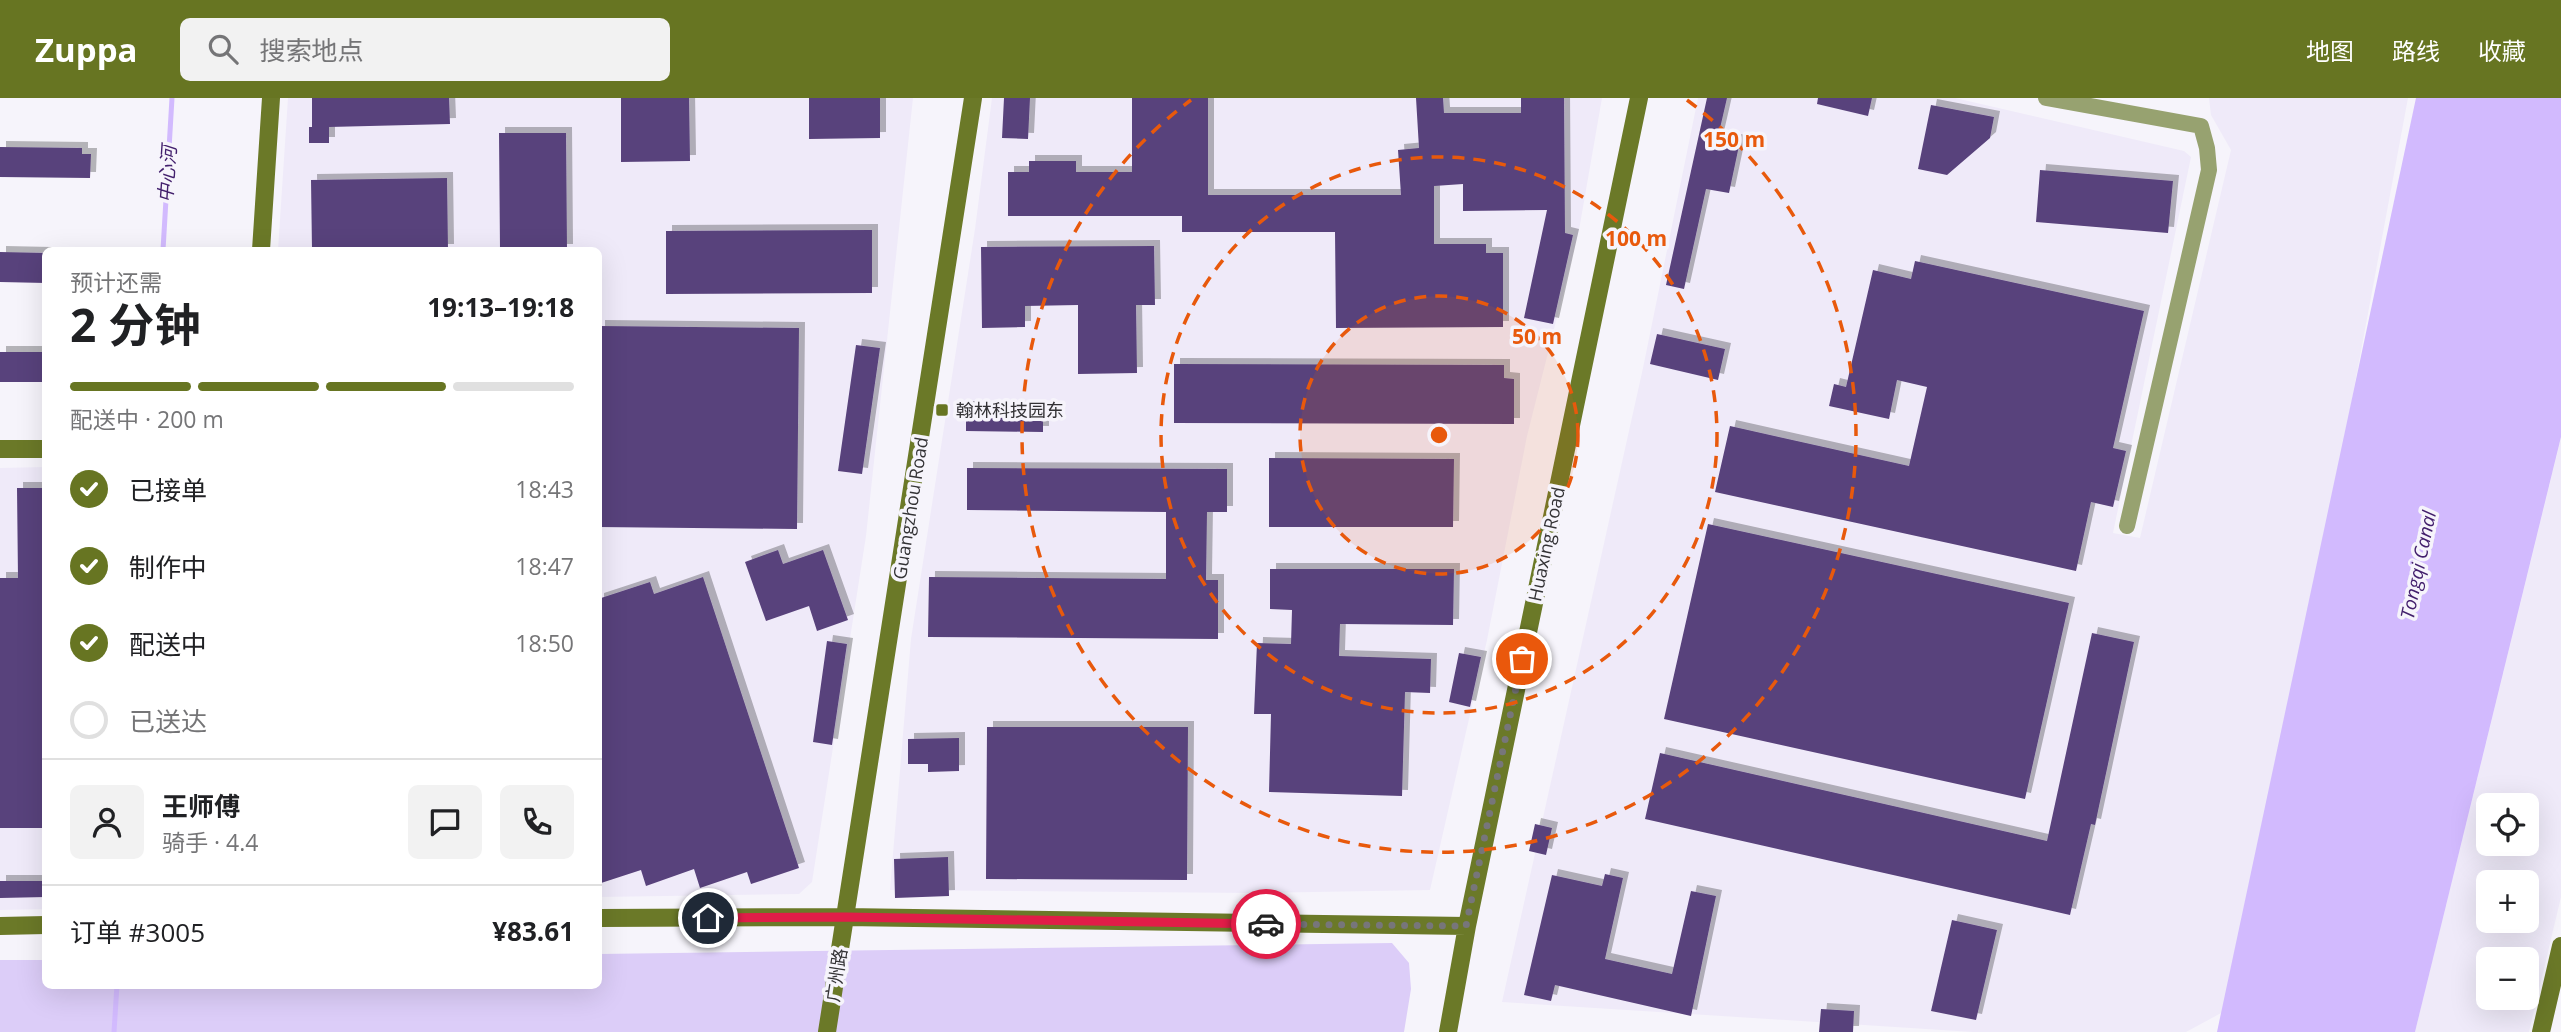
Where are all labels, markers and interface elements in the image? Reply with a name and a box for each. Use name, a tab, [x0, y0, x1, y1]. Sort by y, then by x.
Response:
search box	[180, 18, 670, 81]
text: Zuppa	[35, 27, 138, 72]
icon: search	[204, 30, 242, 68]
text: 搜索地点	[260, 32, 364, 68]
text: 地图	[2306, 34, 2354, 67]
text: 路线	[2392, 34, 2440, 67]
text: 收藏	[2478, 34, 2526, 67]
text: 150 m	[1703, 125, 1765, 153]
water label: 中心河	[152, 141, 182, 203]
text: 100 m	[1605, 224, 1667, 252]
text: 预计还需	[70, 266, 162, 298]
text: 19:13–19:18	[427, 289, 574, 325]
text: 2 分钟	[70, 293, 200, 355]
text: 50 m	[1512, 322, 1562, 350]
place label: 翰林科技园东	[956, 398, 1064, 422]
marker: 翰林科技园东	[934, 402, 950, 418]
text: 配送中 · 200 m	[70, 403, 224, 435]
centre of rings	[1427, 423, 1451, 447]
street label: Guangzhou Road	[887, 435, 933, 581]
icon: check	[70, 470, 108, 508]
text: 已接单	[129, 472, 207, 508]
text: 18:43	[515, 473, 574, 505]
street label: Huaxing Road	[1522, 484, 1570, 604]
water label: Tongqi Canal	[2394, 507, 2442, 622]
icon: check	[70, 547, 108, 585]
text: 制作中	[129, 549, 207, 585]
text: 18:47	[515, 550, 574, 582]
icon: check	[70, 624, 108, 662]
text: 配送中	[129, 626, 207, 662]
text: 18:50	[515, 627, 574, 659]
pin	[1492, 629, 1552, 689]
icon: bag	[1503, 640, 1541, 678]
text: 已送达	[129, 703, 207, 739]
button: person	[70, 785, 144, 859]
button: chat	[408, 785, 482, 859]
button: phone	[500, 785, 574, 859]
text: 王师傅	[162, 788, 240, 824]
map controls	[2476, 793, 2539, 1010]
button: locate	[2476, 793, 2539, 856]
text: 骑手 · 4.4	[162, 826, 258, 858]
button: +	[2476, 870, 2539, 933]
pin	[678, 888, 738, 948]
courier	[1231, 889, 1301, 959]
icon: home	[689, 899, 727, 937]
icon: car	[1247, 905, 1285, 943]
text: ¥83.61	[492, 913, 574, 949]
text: 订单 #3005	[70, 914, 205, 950]
street label: 广州路	[820, 946, 852, 1004]
button: −	[2476, 947, 2539, 1010]

